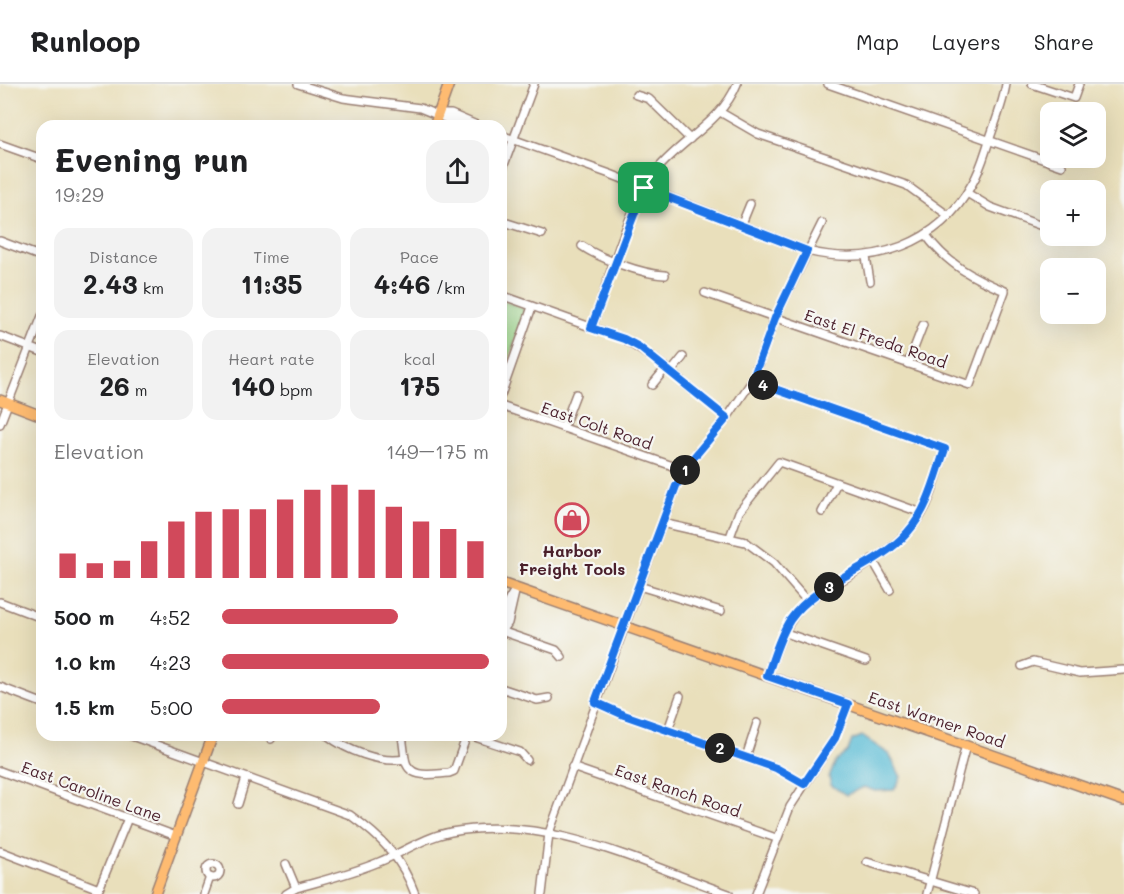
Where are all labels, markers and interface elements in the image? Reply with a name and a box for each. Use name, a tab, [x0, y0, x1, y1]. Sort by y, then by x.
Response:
text: Runloop	[30, 23, 141, 59]
text: Map	[856, 28, 899, 55]
text: Layers	[932, 28, 1001, 55]
text: Share	[1034, 28, 1094, 55]
map controls	[1040, 102, 1106, 324]
button: layers	[1040, 102, 1106, 168]
text: Evening run	[54, 137, 248, 180]
button: share	[426, 140, 489, 203]
pin	[618, 162, 669, 213]
icon: arrive	[627, 171, 660, 204]
button: +	[1040, 180, 1106, 246]
text: 19:29	[54, 181, 104, 207]
text: Distance	[89, 246, 158, 267]
text: Time	[253, 246, 290, 267]
text: Pace	[400, 246, 439, 267]
button: −	[1040, 258, 1106, 324]
text: 2.43	[83, 267, 138, 301]
text: 11:35	[240, 267, 303, 301]
text: 4:46	[374, 267, 431, 301]
text: km	[138, 277, 164, 298]
text: /km	[431, 277, 465, 298]
street label: East El Freda Road	[802, 304, 950, 372]
text: Elevation	[88, 348, 159, 369]
text: Heart rate	[228, 348, 315, 369]
text: kcal	[404, 348, 435, 369]
text: 26	[99, 369, 130, 403]
text: 140	[230, 369, 275, 403]
text: 175	[399, 369, 440, 403]
pin: 4	[748, 370, 778, 400]
text: 4	[758, 374, 768, 395]
text: m	[130, 379, 148, 400]
text: bpm	[275, 379, 313, 400]
street label: East Colt Road	[539, 396, 655, 454]
text: Elevation	[54, 438, 144, 464]
text: 149–175 m	[386, 438, 489, 464]
pin: 1	[670, 455, 700, 485]
text: 1	[681, 459, 689, 480]
shop icon: Harbor Freight Tools	[554, 502, 590, 538]
place label: Harbor Freight Tools	[519, 540, 625, 579]
pin: 3	[814, 572, 844, 602]
text: 3	[824, 576, 834, 597]
text: 500 m	[54, 604, 114, 630]
text: 4:52	[150, 604, 191, 630]
text: 1.0 km	[54, 649, 116, 675]
text: 4:23	[150, 649, 191, 675]
street label: East Warner Road	[866, 686, 1008, 752]
text: 1.5 km	[54, 694, 115, 720]
text: 5:00	[150, 694, 193, 720]
pin: 2	[705, 733, 735, 763]
text: 2	[716, 737, 724, 758]
street label: East Caroline Lane	[19, 756, 165, 826]
street label: East Ranch Road	[612, 759, 744, 821]

